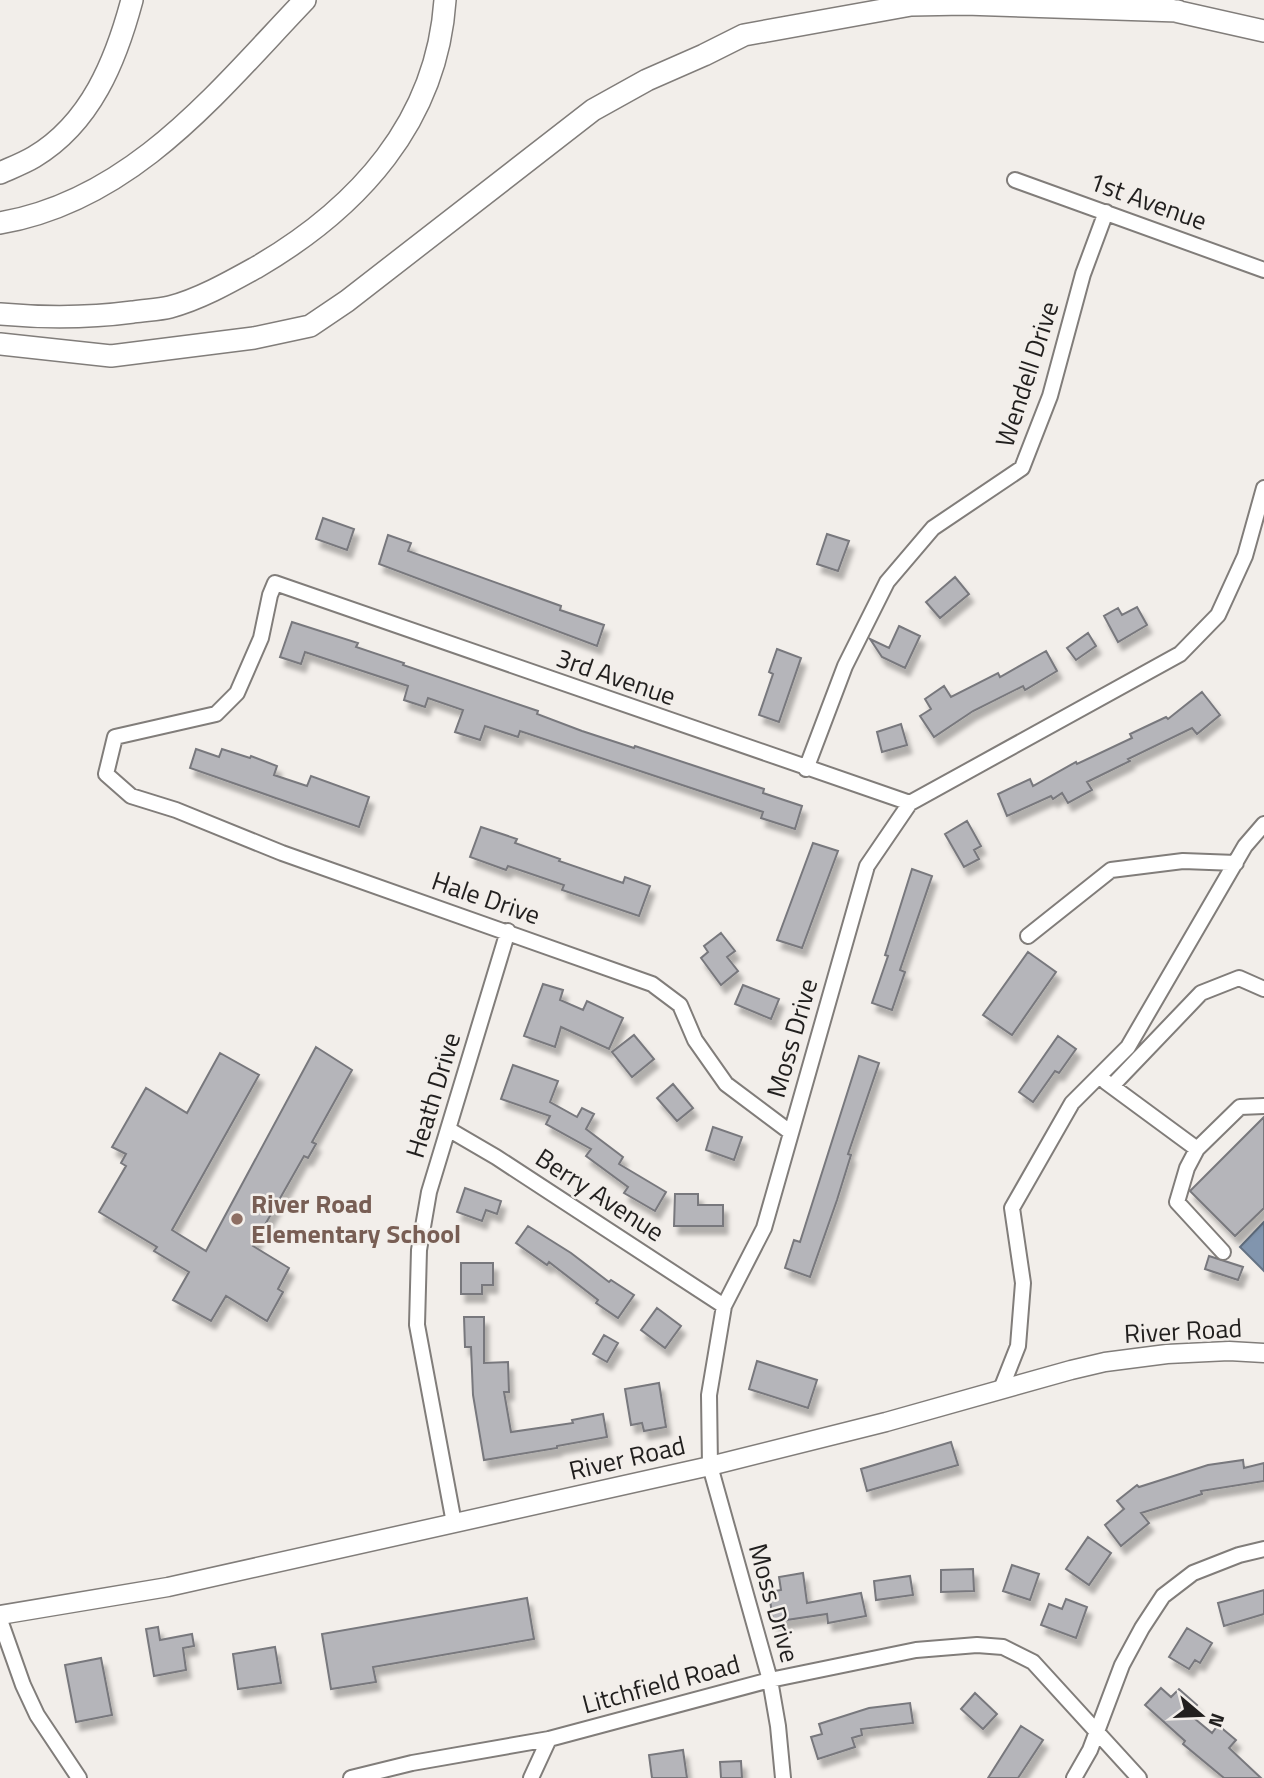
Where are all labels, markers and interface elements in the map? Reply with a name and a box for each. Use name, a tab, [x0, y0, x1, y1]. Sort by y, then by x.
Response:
street label: 1st Avenue	[1084, 161, 1213, 240]
street label: Wendell Drive	[985, 296, 1068, 452]
street label: 3rd Avenue	[551, 638, 681, 715]
street label: Hale Drive	[427, 861, 546, 934]
street label: Moss Drive	[756, 974, 827, 1102]
street label: Heath Drive	[395, 1027, 470, 1162]
street label: Berry Avenue	[528, 1138, 672, 1251]
place label: River Road Elementary School	[251, 1184, 461, 1253]
marker: River Road Elementary School	[229, 1211, 245, 1227]
street label: River Road	[1123, 1308, 1243, 1353]
street label: River Road	[565, 1425, 689, 1490]
street label: Moss Drive	[739, 1539, 810, 1667]
street label: Litchfield Road	[578, 1644, 744, 1723]
north arrow	[1166, 1680, 1236, 1750]
text: N	[1202, 1710, 1233, 1732]

